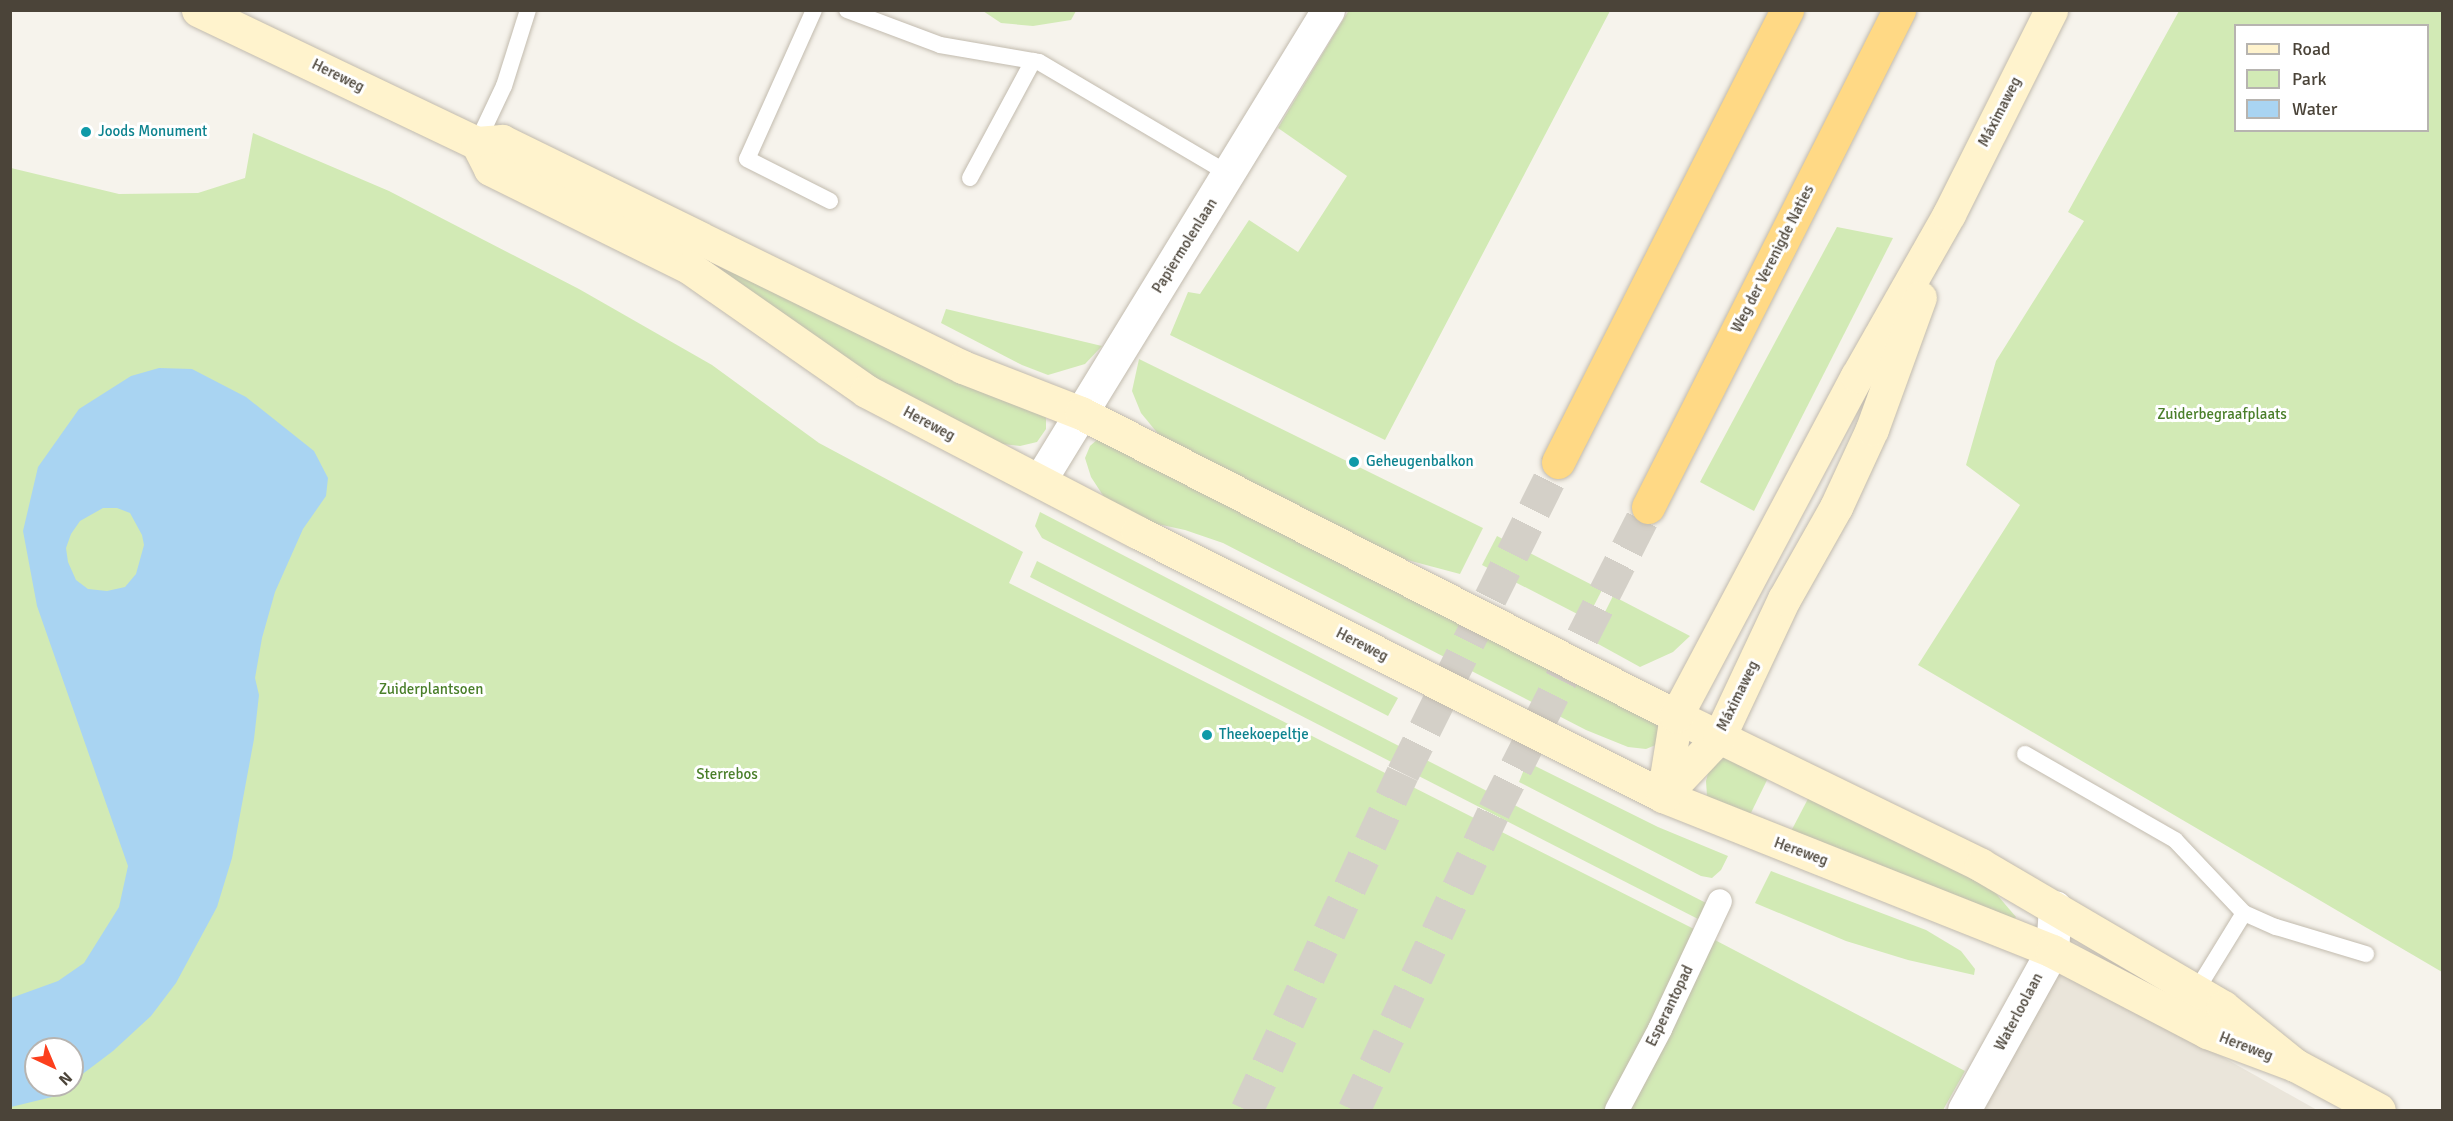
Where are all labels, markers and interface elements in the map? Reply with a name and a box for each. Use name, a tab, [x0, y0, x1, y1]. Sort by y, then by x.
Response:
legend	[2234, 24, 2429, 132]
text: Road	[2292, 38, 2331, 60]
street label: Hereweg	[309, 56, 367, 96]
text: Park	[2292, 68, 2327, 90]
street label: Máximaweg	[1975, 74, 2025, 150]
text: Water	[2292, 98, 2337, 120]
place label: Joods Monument	[98, 123, 207, 141]
marker: Joods Monument	[79, 125, 93, 139]
street label: Weg der Verenigde Naties	[1728, 182, 1818, 336]
street label: Papiermolenlaan	[1149, 195, 1221, 297]
street label: Hereweg	[900, 403, 958, 445]
park label: Zuiderbegraafplaats	[2157, 406, 2287, 424]
place label: Geheugenbalkon	[1366, 453, 1474, 471]
marker: Geheugenbalkon	[1347, 455, 1361, 469]
street label: Hereweg	[1333, 624, 1391, 666]
street label: Máximaweg	[1713, 658, 1763, 734]
park label: Zuiderplantsoen	[379, 681, 483, 699]
place label: Theekoepeltje	[1219, 726, 1309, 744]
marker: Theekoepeltje	[1200, 728, 1214, 742]
park label: Sterrebos	[696, 766, 758, 784]
street label: Hereweg	[1771, 834, 1831, 870]
street label: Esperantopad	[1643, 962, 1697, 1050]
street label: Waterloolaan	[1991, 970, 2047, 1054]
street label: Hereweg	[2217, 1029, 2275, 1065]
north arrow	[24, 1037, 84, 1097]
text: N	[54, 1067, 76, 1090]

